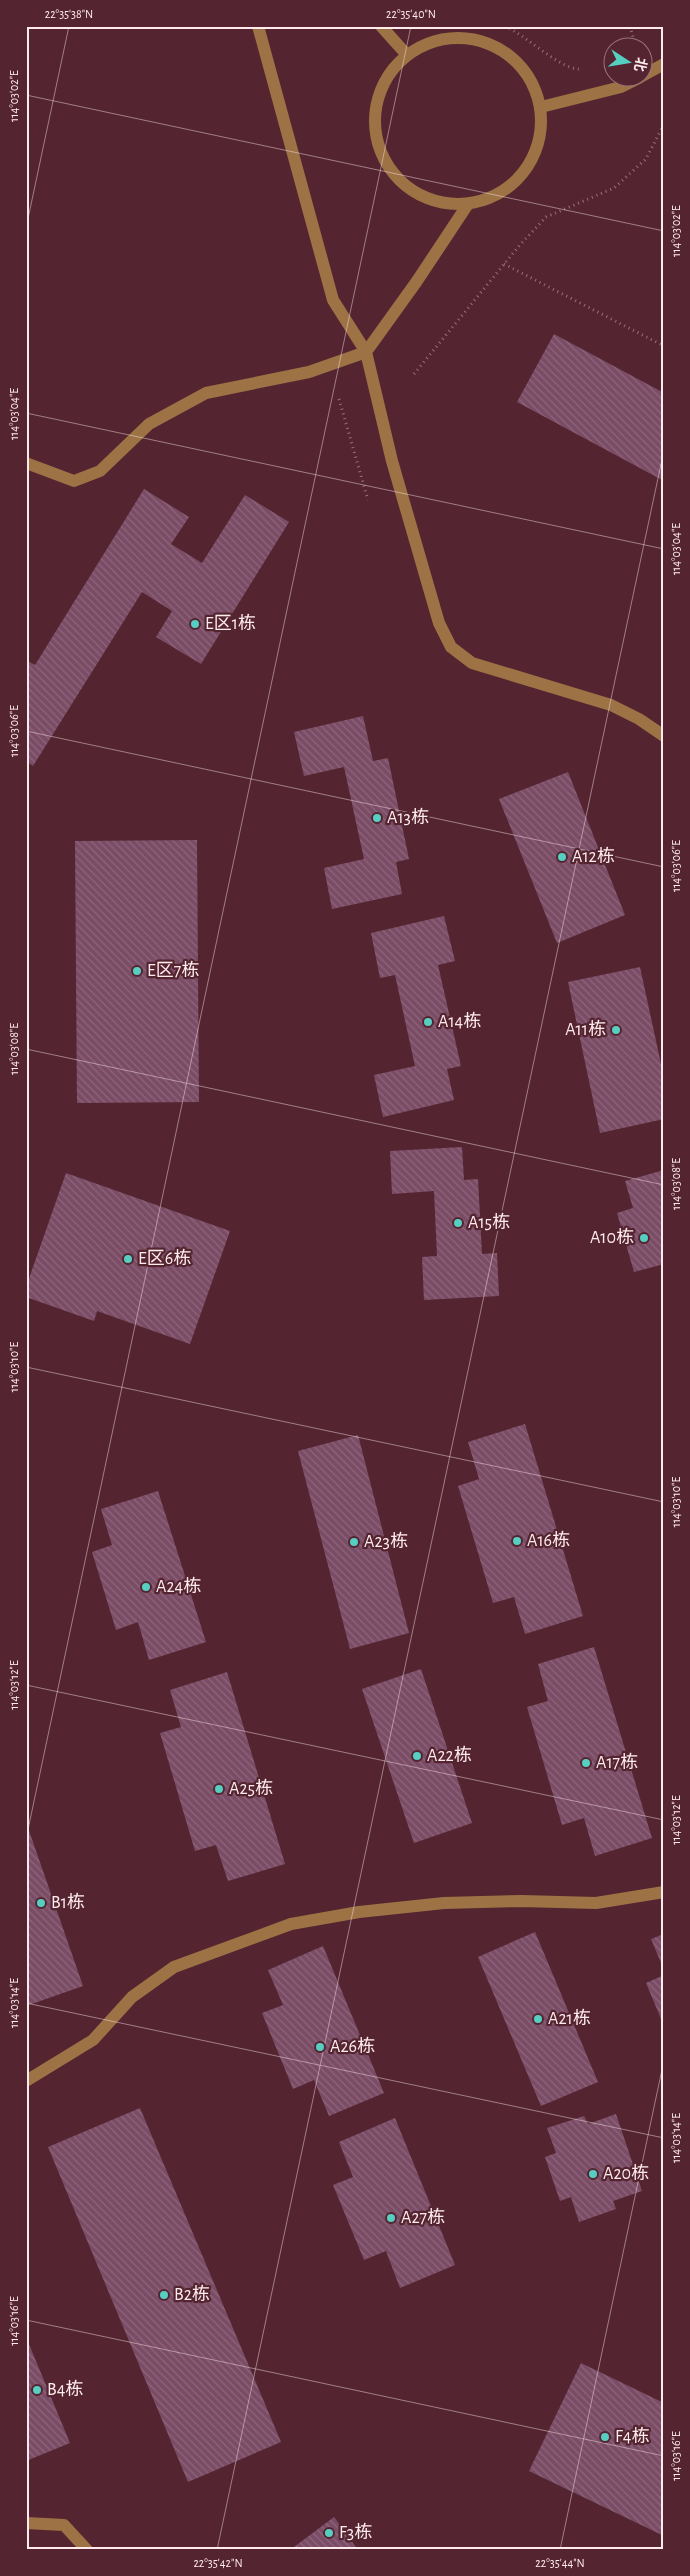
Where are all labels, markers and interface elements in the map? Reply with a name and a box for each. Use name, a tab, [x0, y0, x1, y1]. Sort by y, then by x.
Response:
text: 22°35'38"N	[45, 8, 93, 20]
text: 22°35'40"N	[386, 8, 436, 20]
north arrow	[602, 38, 652, 88]
text: 北	[631, 56, 649, 73]
text: 114°03'02"E	[8, 70, 20, 122]
text: 114°03'02"E	[670, 205, 682, 257]
text: 114°03'04"E	[8, 388, 20, 440]
text: 114°03'04"E	[670, 523, 682, 575]
place label: E区1栋	[205, 613, 256, 633]
marker: E区1栋	[189, 618, 201, 630]
text: 114°03'06"E	[8, 705, 20, 757]
place label: A13栋	[387, 807, 429, 827]
marker: A13栋	[371, 812, 383, 824]
text: 114°03'06"E	[670, 840, 682, 892]
place label: A12栋	[572, 846, 615, 866]
marker: A12栋	[556, 851, 568, 863]
place label: E区7栋	[147, 960, 199, 980]
marker: E区7栋	[131, 965, 143, 977]
place label: A14栋	[438, 1011, 481, 1031]
marker: A14栋	[422, 1016, 434, 1028]
place label: A11栋	[565, 1019, 606, 1039]
text: 114°03'08"E	[8, 1023, 20, 1075]
marker: A11栋	[610, 1024, 622, 1036]
text: 114°03'08"E	[670, 1158, 682, 1210]
place label: A15栋	[468, 1212, 510, 1232]
marker: A15栋	[452, 1217, 464, 1229]
place label: A10栋	[590, 1227, 634, 1247]
marker: A10栋	[638, 1232, 650, 1244]
place label: E区6栋	[138, 1248, 191, 1268]
marker: E区6栋	[122, 1253, 134, 1265]
text: 114°03'10"E	[8, 1342, 20, 1392]
text: 114°03'10"E	[670, 1477, 682, 1527]
place label: A16栋	[527, 1530, 570, 1550]
place label: A23栋	[364, 1531, 408, 1551]
marker: A16栋	[511, 1535, 523, 1547]
marker: A23栋	[348, 1536, 360, 1548]
place label: A24栋	[156, 1576, 201, 1596]
marker: A24栋	[140, 1581, 152, 1593]
text: 114°03'12"E	[8, 1660, 20, 1710]
place label: A22栋	[427, 1745, 472, 1765]
marker: A22栋	[411, 1750, 423, 1762]
place label: A17栋	[596, 1752, 638, 1772]
marker: A17栋	[580, 1757, 592, 1769]
place label: A25栋	[229, 1778, 273, 1798]
marker: A25栋	[213, 1783, 225, 1795]
text: 114°03'12"E	[670, 1795, 682, 1845]
place label: B1栋	[51, 1892, 85, 1912]
marker: B1栋	[35, 1897, 47, 1909]
text: 114°03'14"E	[8, 1978, 20, 2028]
place label: A21栋	[548, 2008, 591, 2028]
marker: A21栋	[532, 2013, 544, 2025]
place label: A26栋	[330, 2036, 375, 2056]
marker: A26栋	[314, 2041, 326, 2053]
text: 114°03'14"E	[670, 2113, 682, 2163]
place label: A20栋	[603, 2163, 649, 2183]
marker: A20栋	[587, 2168, 599, 2180]
place label: A27栋	[401, 2207, 445, 2227]
marker: A27栋	[385, 2212, 397, 2224]
place label: B2栋	[174, 2284, 210, 2304]
marker: B2栋	[158, 2289, 170, 2301]
text: 114°03'16"E	[8, 2296, 20, 2346]
place label: B4栋	[47, 2379, 83, 2399]
marker: B4栋	[31, 2384, 43, 2396]
place label: F4栋	[615, 2426, 649, 2446]
marker: F4栋	[599, 2431, 611, 2443]
text: 114°03'16"E	[670, 2431, 682, 2481]
place label: F3栋	[339, 2522, 372, 2542]
marker: F3栋	[323, 2527, 335, 2539]
text: 22°35'42"N	[193, 2557, 243, 2569]
text: 22°35'44"N	[535, 2557, 585, 2569]

